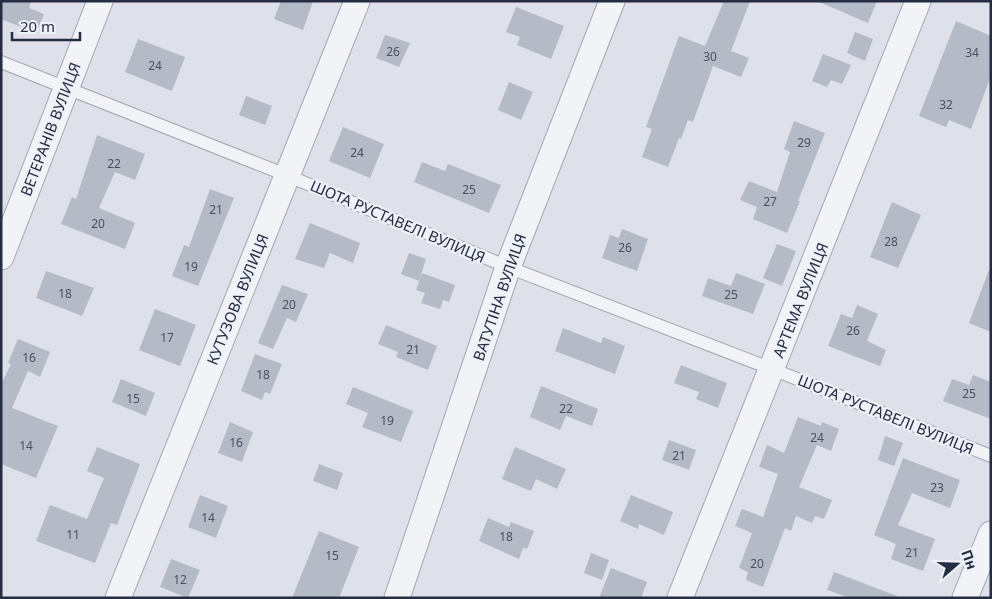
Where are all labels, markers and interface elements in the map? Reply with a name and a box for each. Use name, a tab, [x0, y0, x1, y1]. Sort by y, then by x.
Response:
scale bar	[12, 10, 80, 42]
text: 20 m	[20, 16, 55, 36]
house number: 26	[386, 43, 400, 60]
house number: 34	[965, 44, 979, 61]
house number: 30	[703, 48, 717, 65]
house number: 24	[148, 57, 162, 74]
street label: ВЕТЕРАНІВ ВУЛИЦЯ	[15, 59, 85, 199]
house number: 32	[939, 96, 953, 113]
house number: 29	[797, 134, 811, 151]
house number: 24	[350, 144, 364, 161]
house number: 22	[107, 155, 121, 172]
street label: ШОТА РУСТАВЕЛІ ВУЛИЦЯ	[308, 175, 488, 267]
house number: 25	[462, 181, 476, 198]
house number: 27	[763, 193, 777, 210]
house number: 21	[209, 201, 223, 218]
house number: 20	[91, 215, 105, 232]
street label: КУТУЗОВА ВУЛИЦЯ	[202, 231, 272, 367]
street label: ВАТУТІНА ВУЛИЦЯ	[468, 231, 530, 363]
house number: 28	[884, 233, 898, 250]
house number: 26	[618, 239, 632, 256]
street label: АРТЕМА ВУЛИЦЯ	[768, 239, 832, 361]
house number: 19	[184, 258, 198, 275]
house number: 18	[58, 285, 72, 302]
house number: 25	[724, 286, 738, 303]
house number: 20	[282, 296, 296, 313]
house number: 26	[846, 322, 860, 339]
house number: 17	[160, 329, 174, 346]
house number: 21	[406, 341, 420, 358]
house number: 16	[22, 349, 36, 366]
house number: 18	[256, 366, 270, 383]
street label: ШОТА РУСТАВЕЛІ ВУЛИЦЯ	[795, 369, 977, 459]
house number: 25	[962, 385, 976, 402]
house number: 15	[126, 390, 140, 407]
house number: 22	[559, 400, 573, 417]
house number: 19	[380, 412, 394, 429]
house number: 24	[810, 429, 824, 446]
house number: 16	[229, 434, 243, 451]
house number: 14	[19, 437, 33, 454]
house number: 21	[672, 447, 686, 464]
house number: 23	[930, 479, 944, 496]
house number: 14	[201, 509, 215, 526]
house number: 11	[66, 526, 80, 543]
house number: 18	[499, 528, 513, 545]
north arrow	[932, 539, 982, 589]
house number: 21	[905, 544, 919, 561]
house number: 15	[325, 547, 339, 564]
text: Пн	[957, 547, 982, 572]
house number: 20	[750, 555, 764, 572]
house number: 12	[173, 571, 187, 588]

